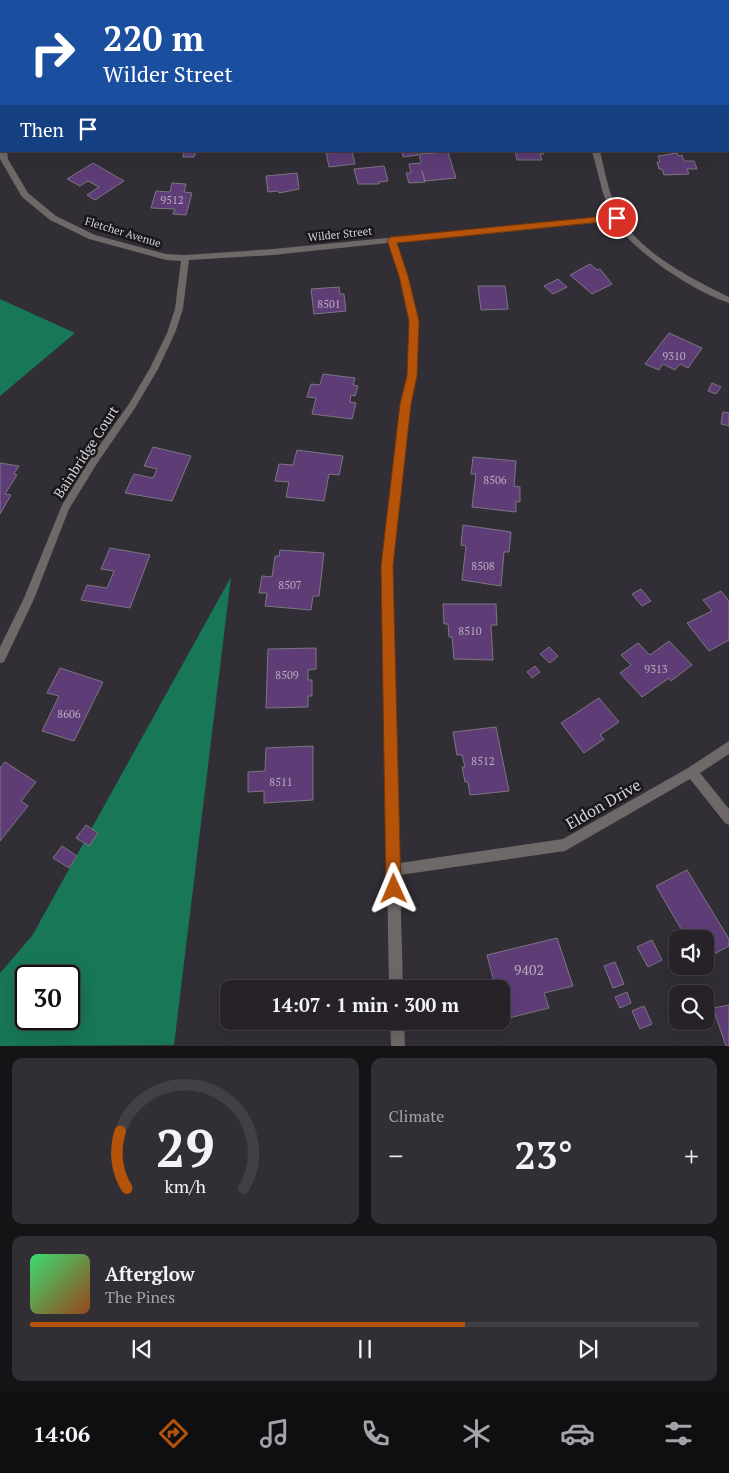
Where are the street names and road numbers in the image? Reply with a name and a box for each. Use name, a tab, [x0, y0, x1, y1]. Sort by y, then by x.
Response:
street label: Fletcher Avenue	[83, 214, 163, 250]
street label: Wilder Street	[307, 224, 373, 244]
street label: Bainbridge Court	[49, 401, 123, 501]
street label: Eldon Drive	[561, 774, 645, 834]

